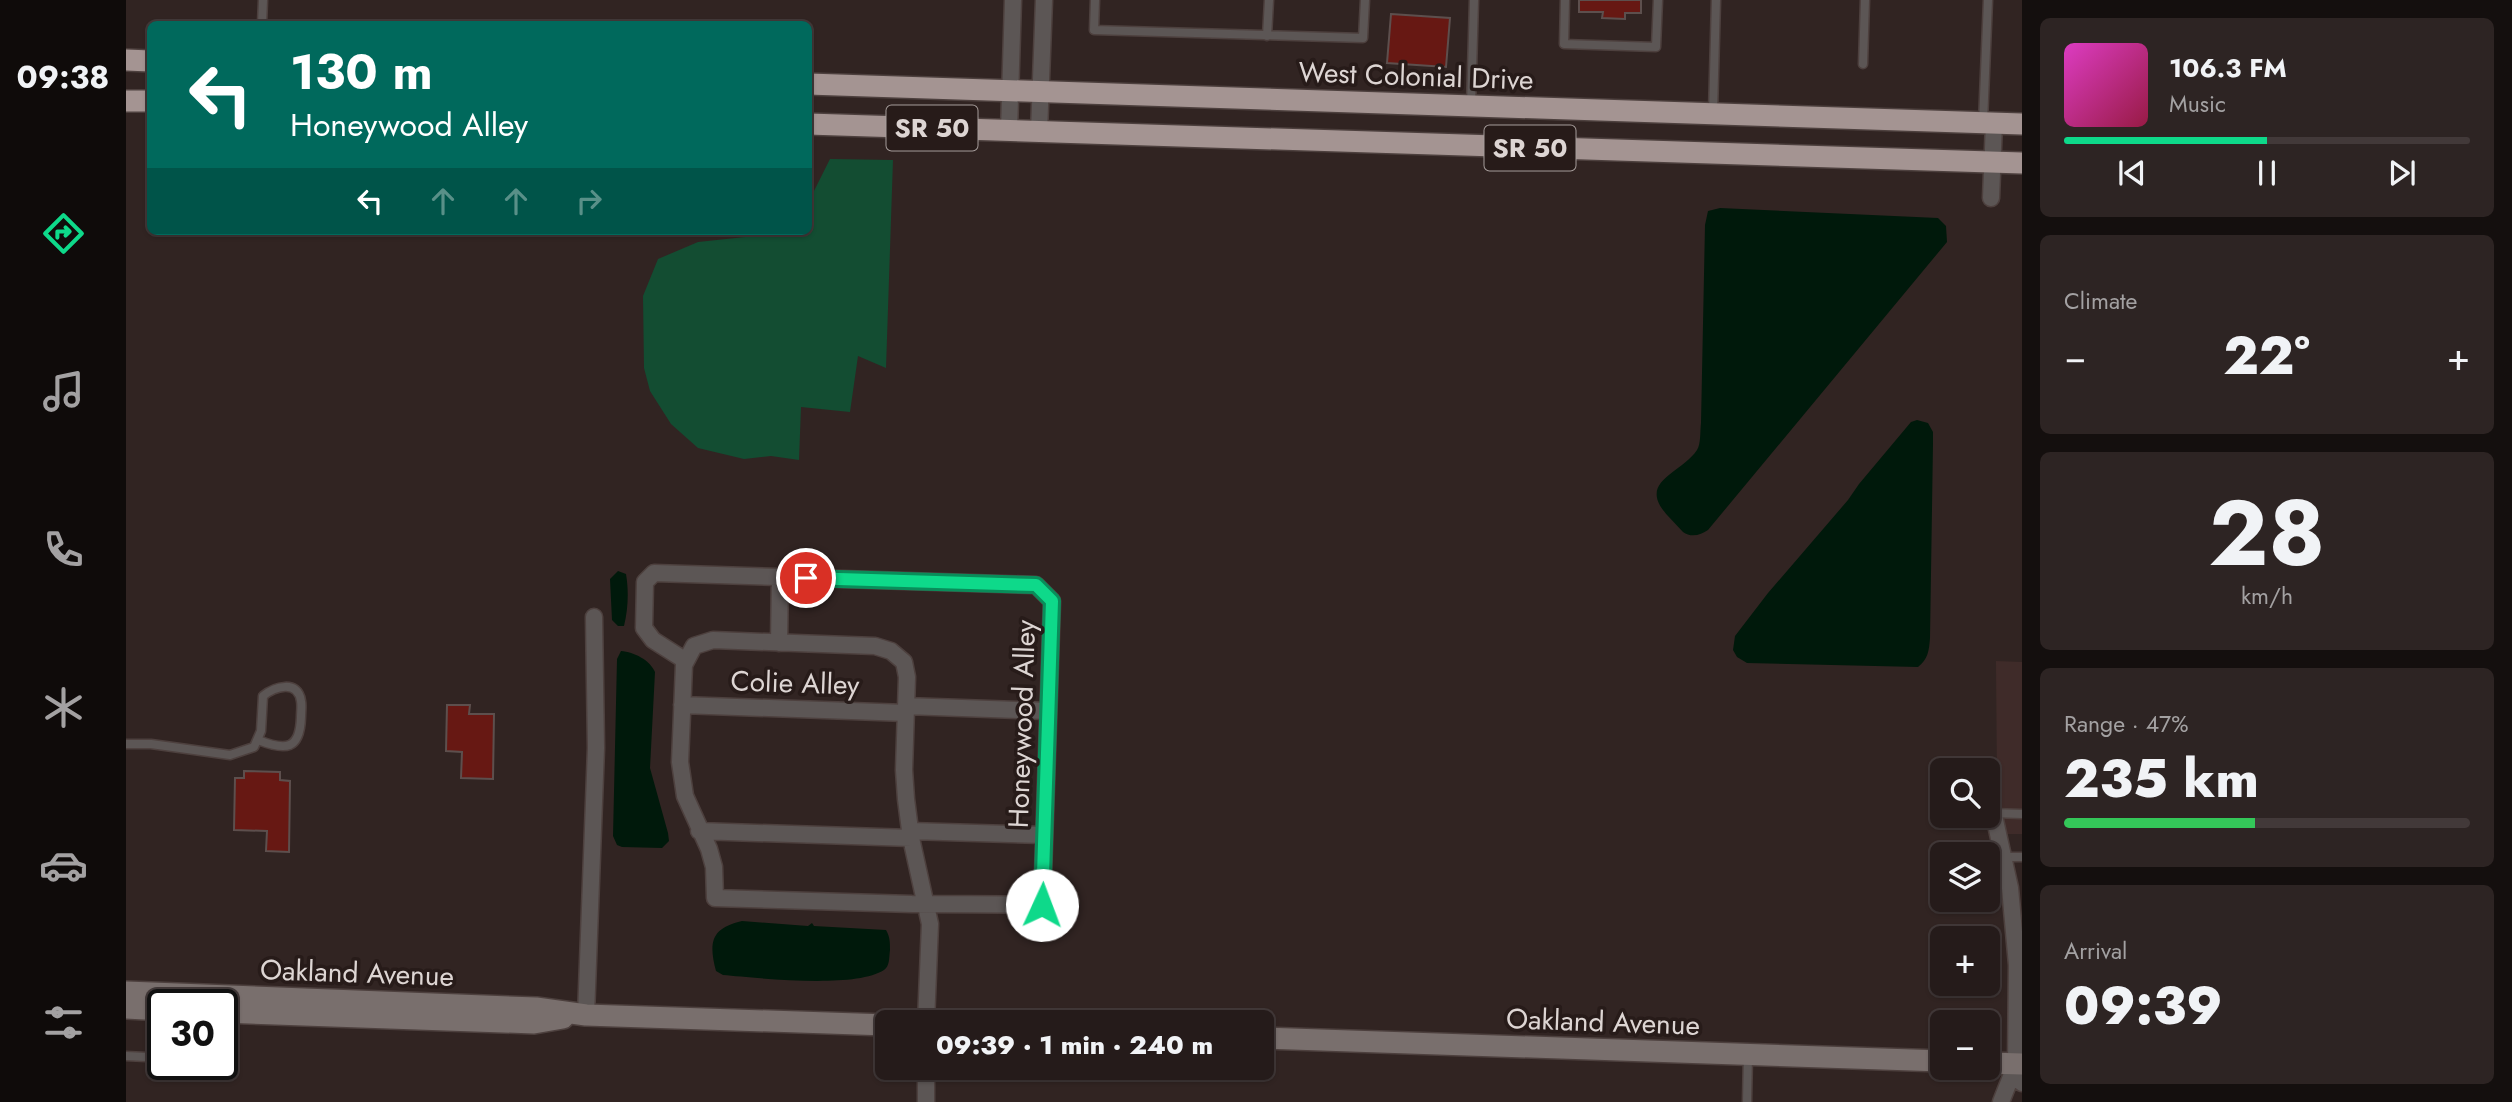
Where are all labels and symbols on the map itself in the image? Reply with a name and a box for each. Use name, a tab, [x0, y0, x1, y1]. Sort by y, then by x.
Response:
street label: West Colonial Drive	[1298, 51, 1534, 101]
road number: SR 50	[886, 105, 978, 150]
road number: SR 50	[1484, 125, 1576, 170]
pin	[776, 548, 836, 608]
street label: Honeywood Alley	[998, 618, 1046, 829]
street label: Colie Alley	[730, 660, 861, 706]
position arrow	[1005, 868, 1079, 942]
street label: Oakland Avenue	[259, 949, 455, 997]
speed limit sign: 30	[147, 989, 238, 1080]
street label: Oakland Avenue	[1505, 998, 1701, 1046]

